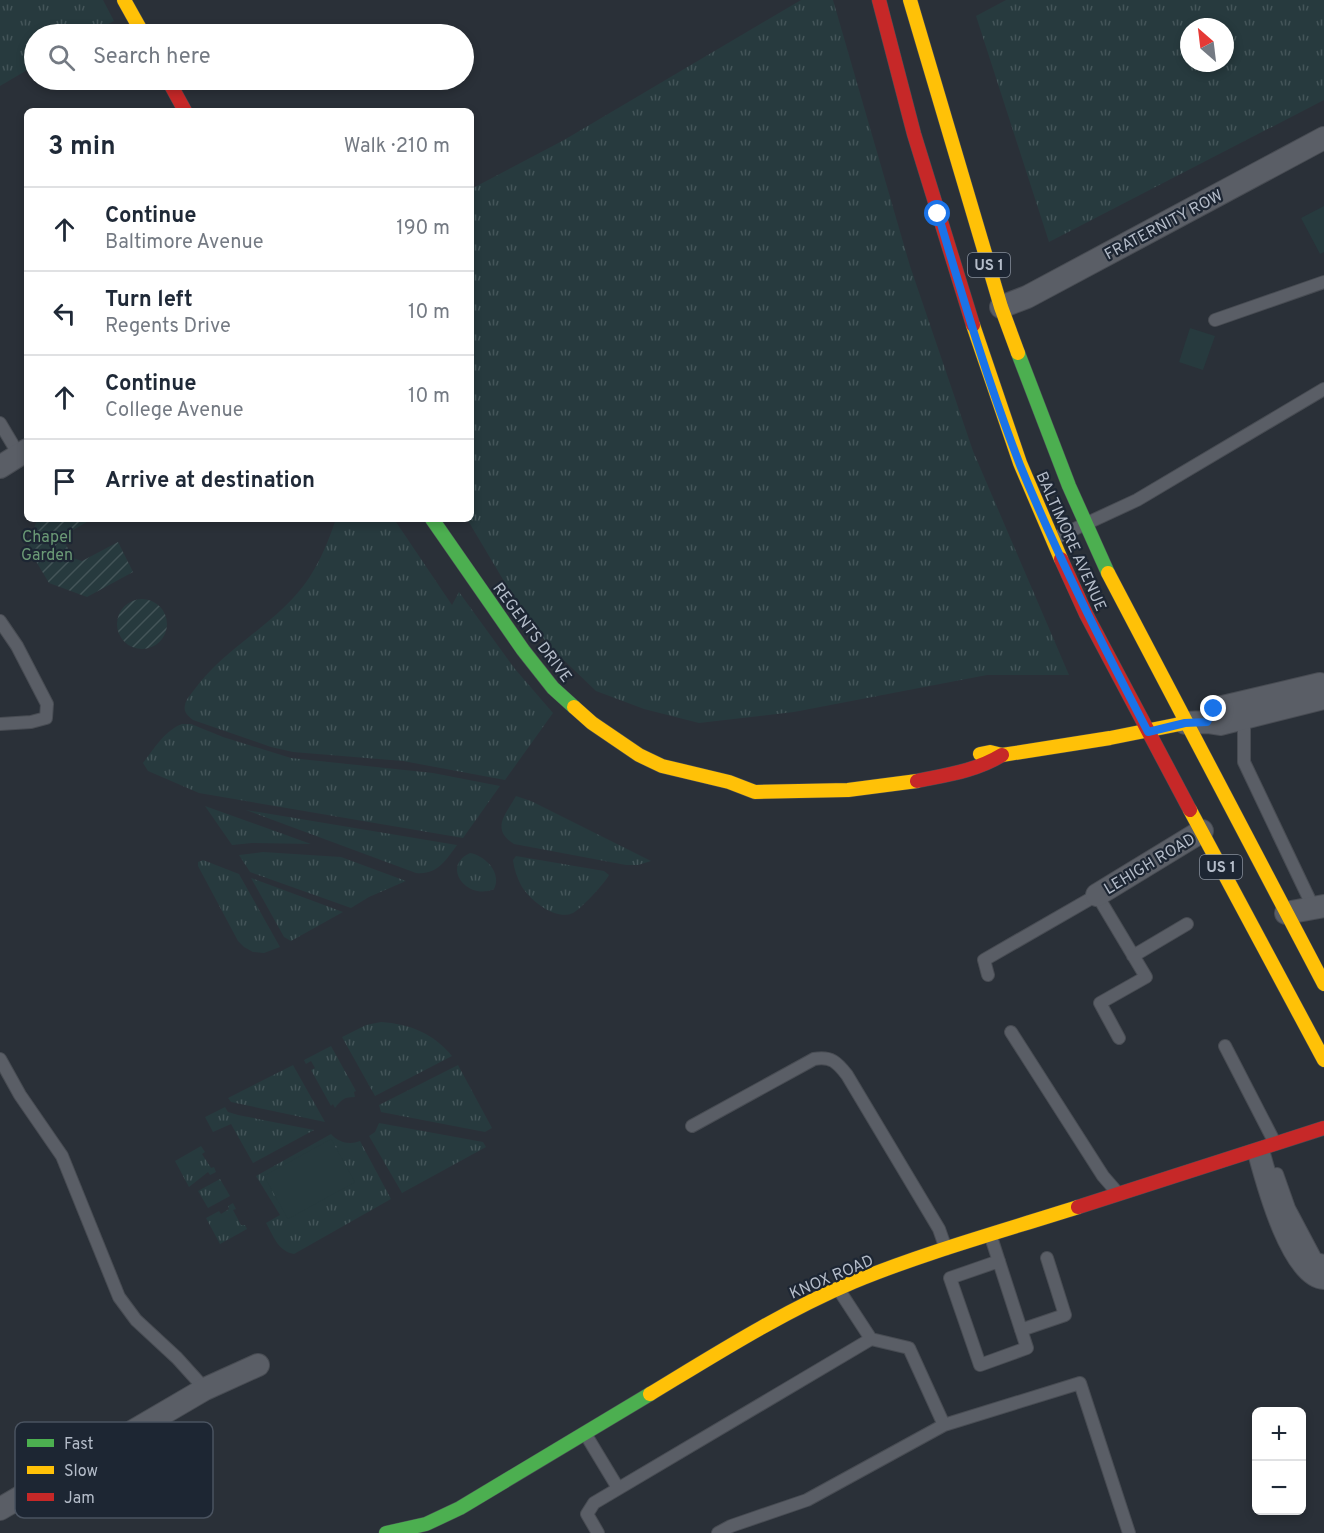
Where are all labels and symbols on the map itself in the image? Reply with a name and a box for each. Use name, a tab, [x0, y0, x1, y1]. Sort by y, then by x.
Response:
north arrow	[1180, 18, 1234, 72]
street label: FRATERNITY ROW	[1101, 186, 1227, 265]
route start	[924, 200, 950, 226]
road number: US 1	[968, 253, 1010, 277]
street label: BALTIMORE AVENUE	[1030, 469, 1110, 615]
park label: Chapel Garden	[21, 528, 73, 566]
street label: REGENTS DRIVE	[487, 579, 575, 687]
route end	[1200, 695, 1226, 721]
street label: LEHIGH ROAD	[1101, 830, 1199, 900]
road number: US 1	[1200, 855, 1242, 879]
street label: KNOX ROAD	[787, 1251, 877, 1305]
legend	[15, 1422, 213, 1518]
text: Fast	[64, 1435, 94, 1455]
text: Slow	[64, 1462, 98, 1482]
text: Jam	[64, 1489, 95, 1509]

